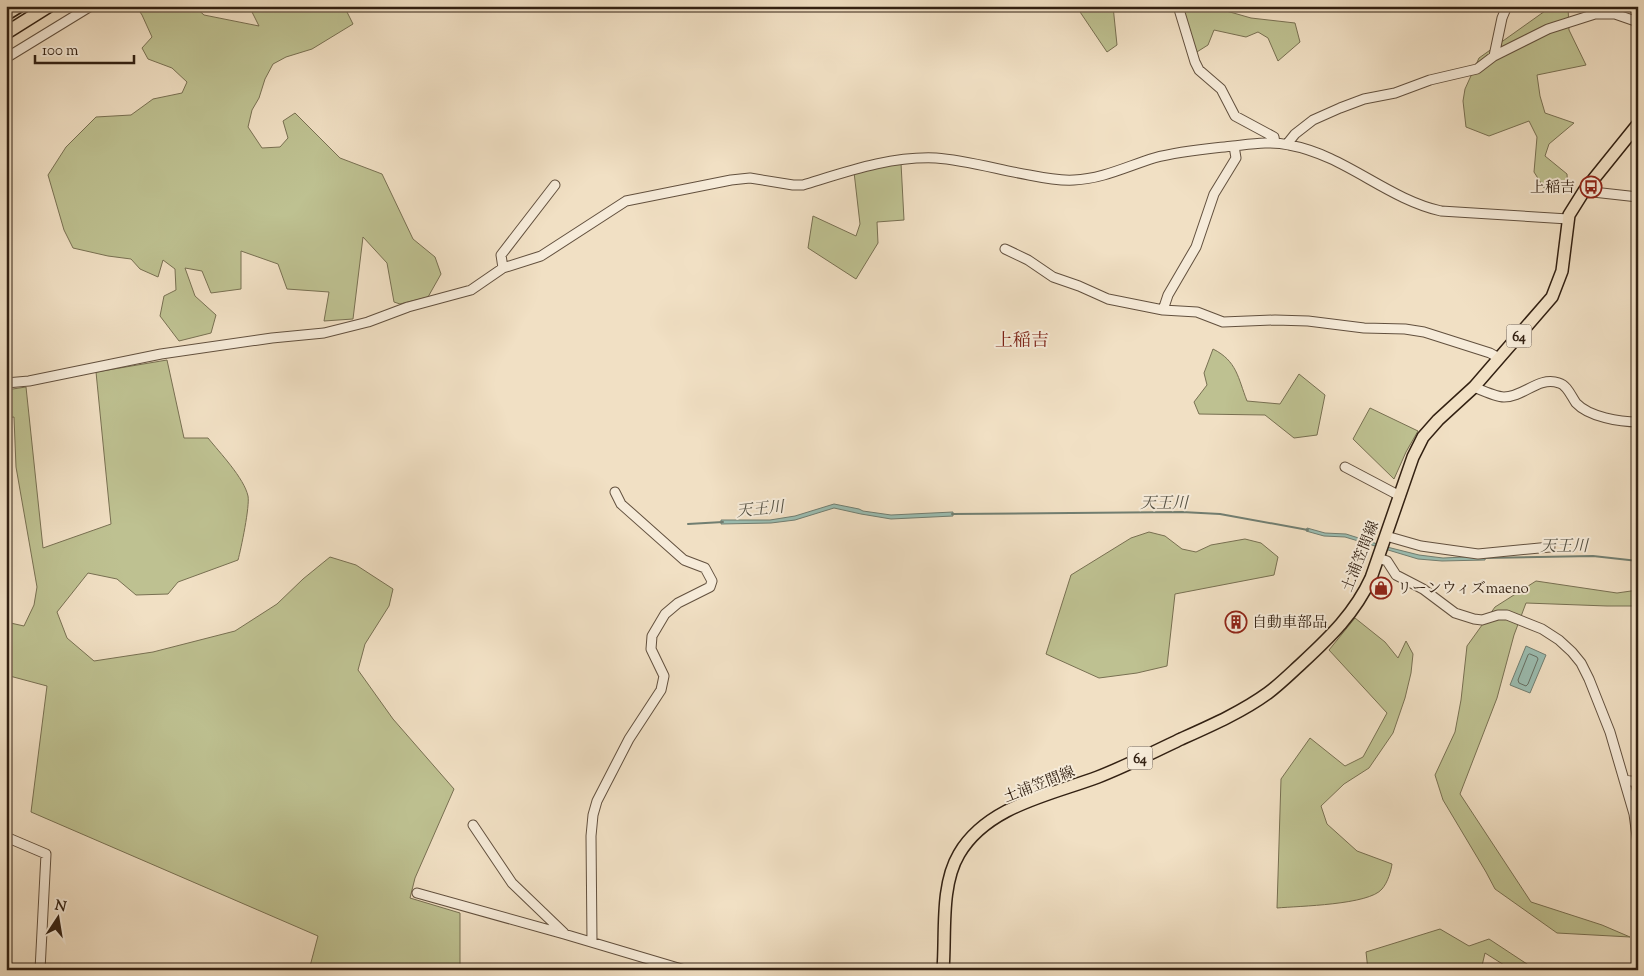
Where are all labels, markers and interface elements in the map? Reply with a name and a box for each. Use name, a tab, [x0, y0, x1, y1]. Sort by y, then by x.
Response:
scale bar	[35, 32, 134, 64]
text: 100 m	[42, 41, 79, 62]
bus stop icon: 上稲吉	[1579, 175, 1603, 199]
place label: 上稲吉	[1530, 178, 1575, 199]
road number: 64	[1506, 324, 1532, 348]
district label: 上稲吉	[995, 329, 1049, 355]
water label: 天王川	[1140, 493, 1190, 516]
water label: 天王川	[735, 496, 787, 524]
street label: 土浦笠間線	[1338, 518, 1385, 595]
water label: 天王川	[1540, 536, 1590, 559]
shop icon: リーンウィズmaeno	[1369, 576, 1393, 600]
place label: リーンウィズmaeno	[1397, 579, 1529, 600]
building icon: 自動車部品	[1224, 610, 1248, 634]
place label: 自動車部品	[1252, 613, 1327, 634]
road number: 64	[1128, 746, 1152, 770]
street label: 土浦笠間線	[1001, 762, 1078, 809]
north arrow	[32, 894, 82, 944]
text: N	[53, 896, 68, 918]

